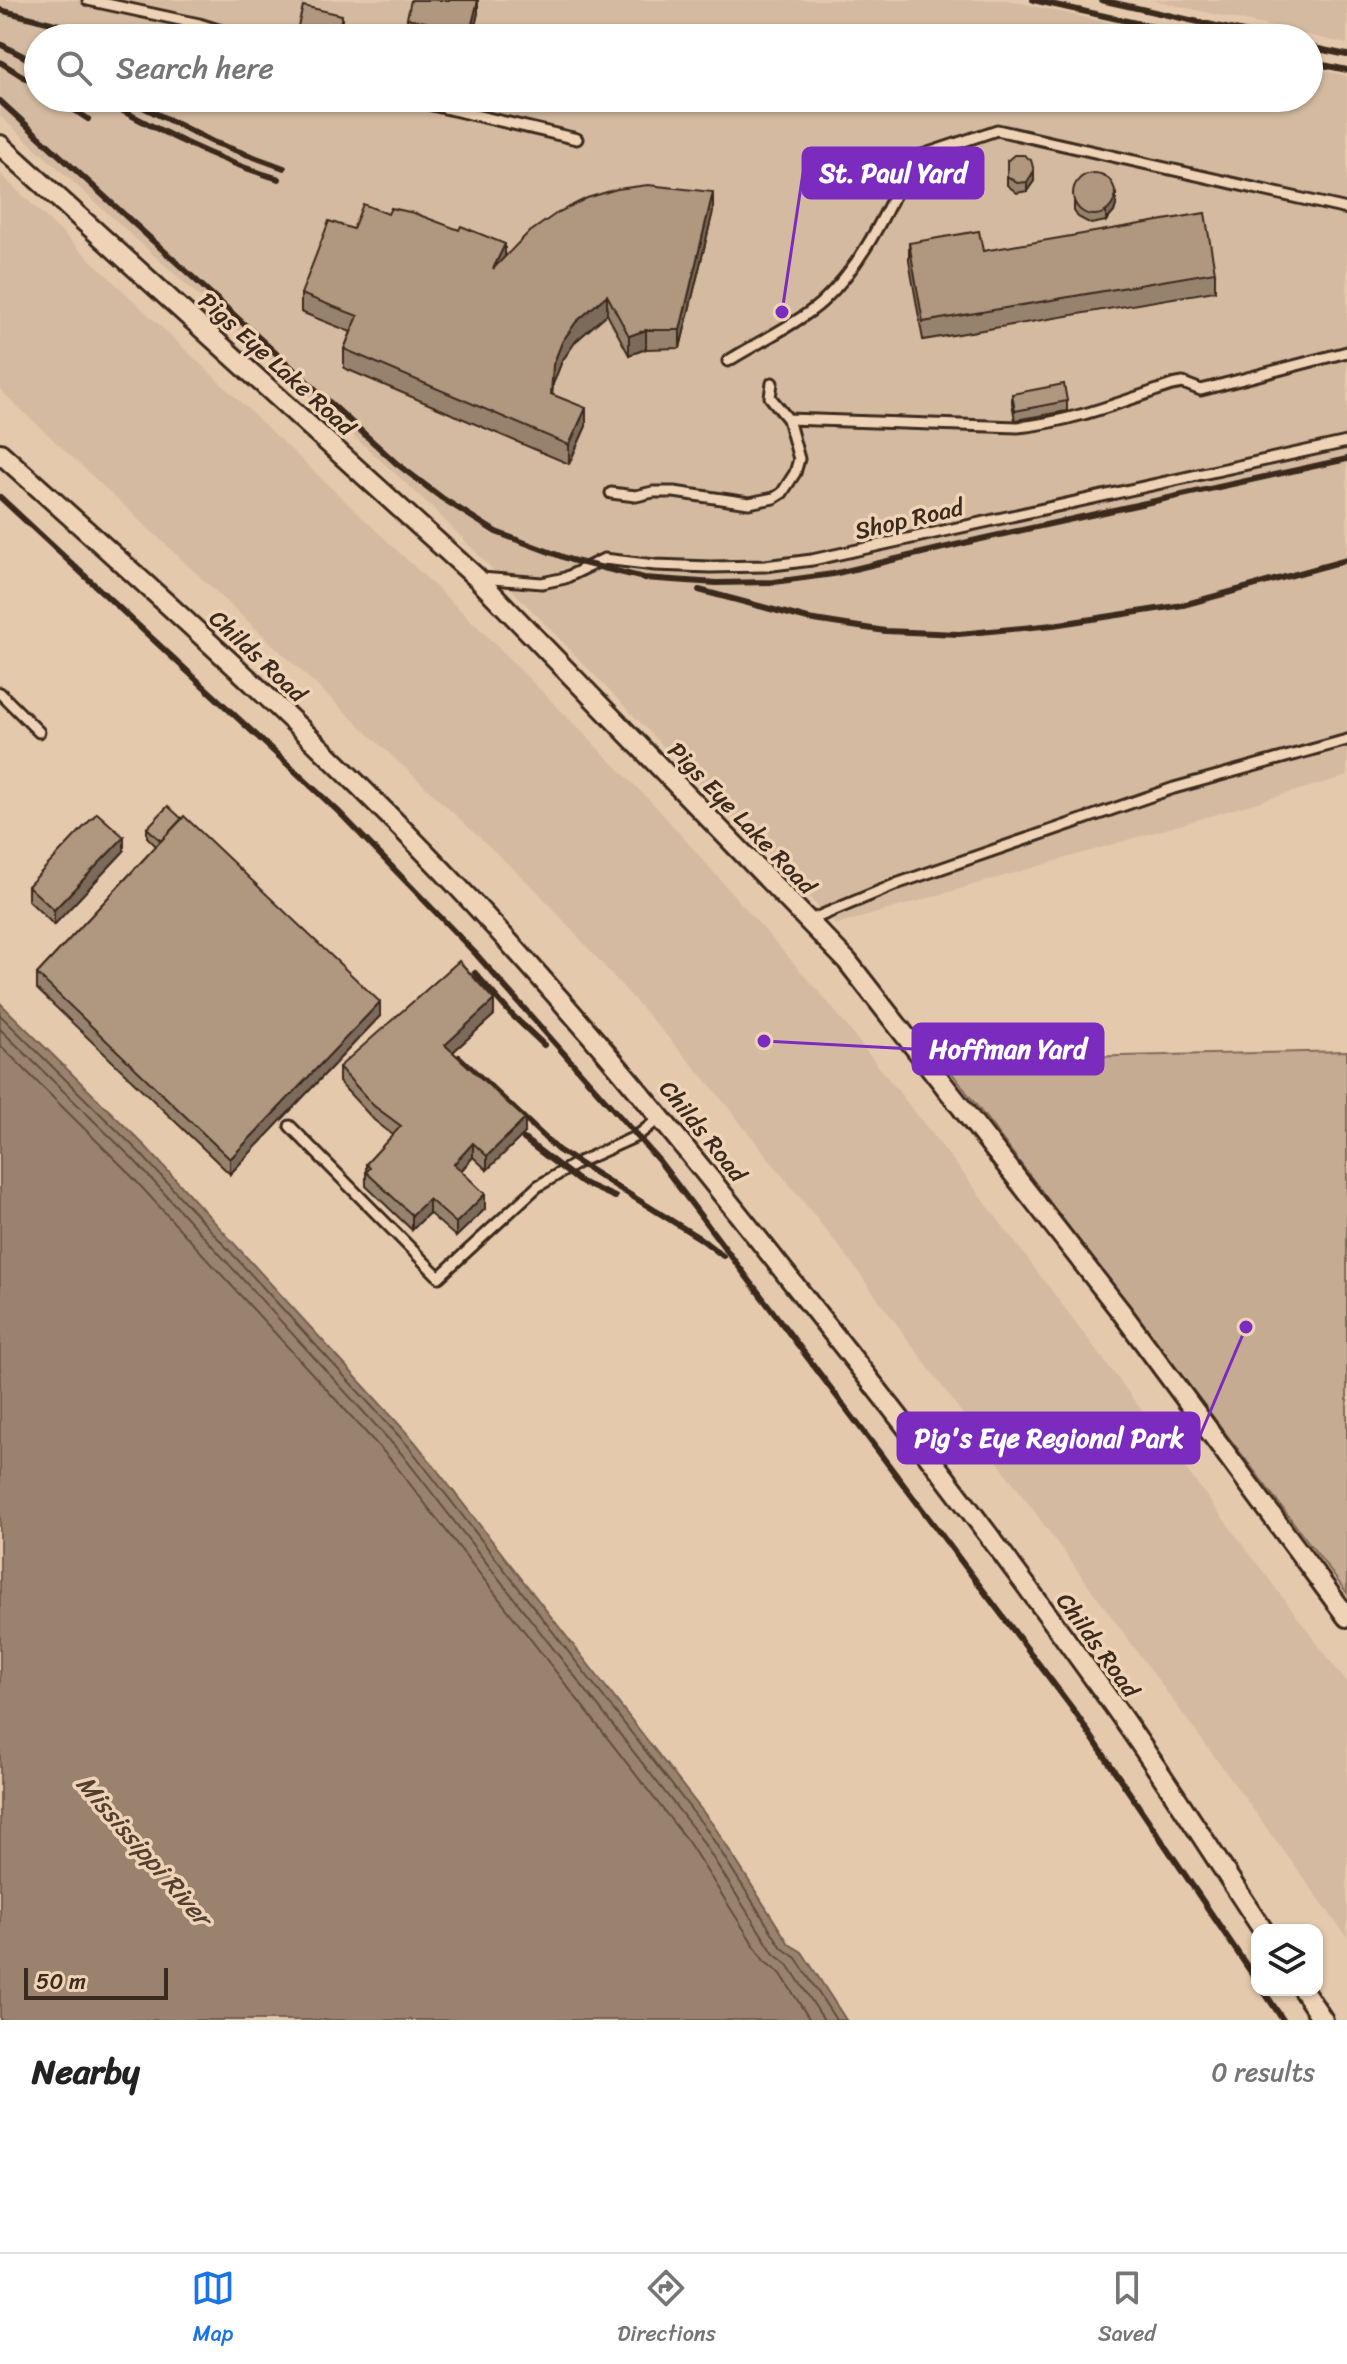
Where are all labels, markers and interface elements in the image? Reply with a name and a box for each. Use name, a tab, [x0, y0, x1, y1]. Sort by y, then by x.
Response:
search box	[24, 24, 1323, 112]
text: Search here	[116, 41, 274, 95]
icon: search	[52, 46, 96, 90]
callout: St. Paul Yard	[803, 148, 983, 198]
text: St. Paul Yard	[818, 150, 969, 196]
street label: Pigs Eye Lake Road	[188, 281, 367, 448]
street label: Shop Road	[851, 486, 969, 552]
street label: Childs Road	[199, 599, 318, 714]
street label: Pigs Eye Lake Road	[657, 731, 828, 906]
callout: Hoffman Yard	[913, 1024, 1103, 1074]
text: Hoffman Yard	[929, 1026, 1089, 1072]
street label: Childs Road	[648, 1070, 759, 1193]
callout: Pig's Eye Regional Park	[898, 1413, 1199, 1463]
text: Pig's Eye Regional Park	[914, 1415, 1184, 1461]
street label: Childs Road	[1045, 1583, 1152, 1708]
water label: Mississippi River	[65, 1764, 226, 1940]
map controls	[1251, 1924, 1323, 1996]
button: layers	[1251, 1924, 1323, 1996]
text: 50 m	[36, 1962, 86, 2001]
scale bar	[24, 1964, 168, 2000]
text: Nearby	[32, 2042, 140, 2102]
text: 0 results	[1211, 2049, 1315, 2095]
tab: Map	[191, 2266, 235, 2353]
tab: Directions	[617, 2266, 716, 2353]
tab: Saved	[1098, 2266, 1156, 2353]

